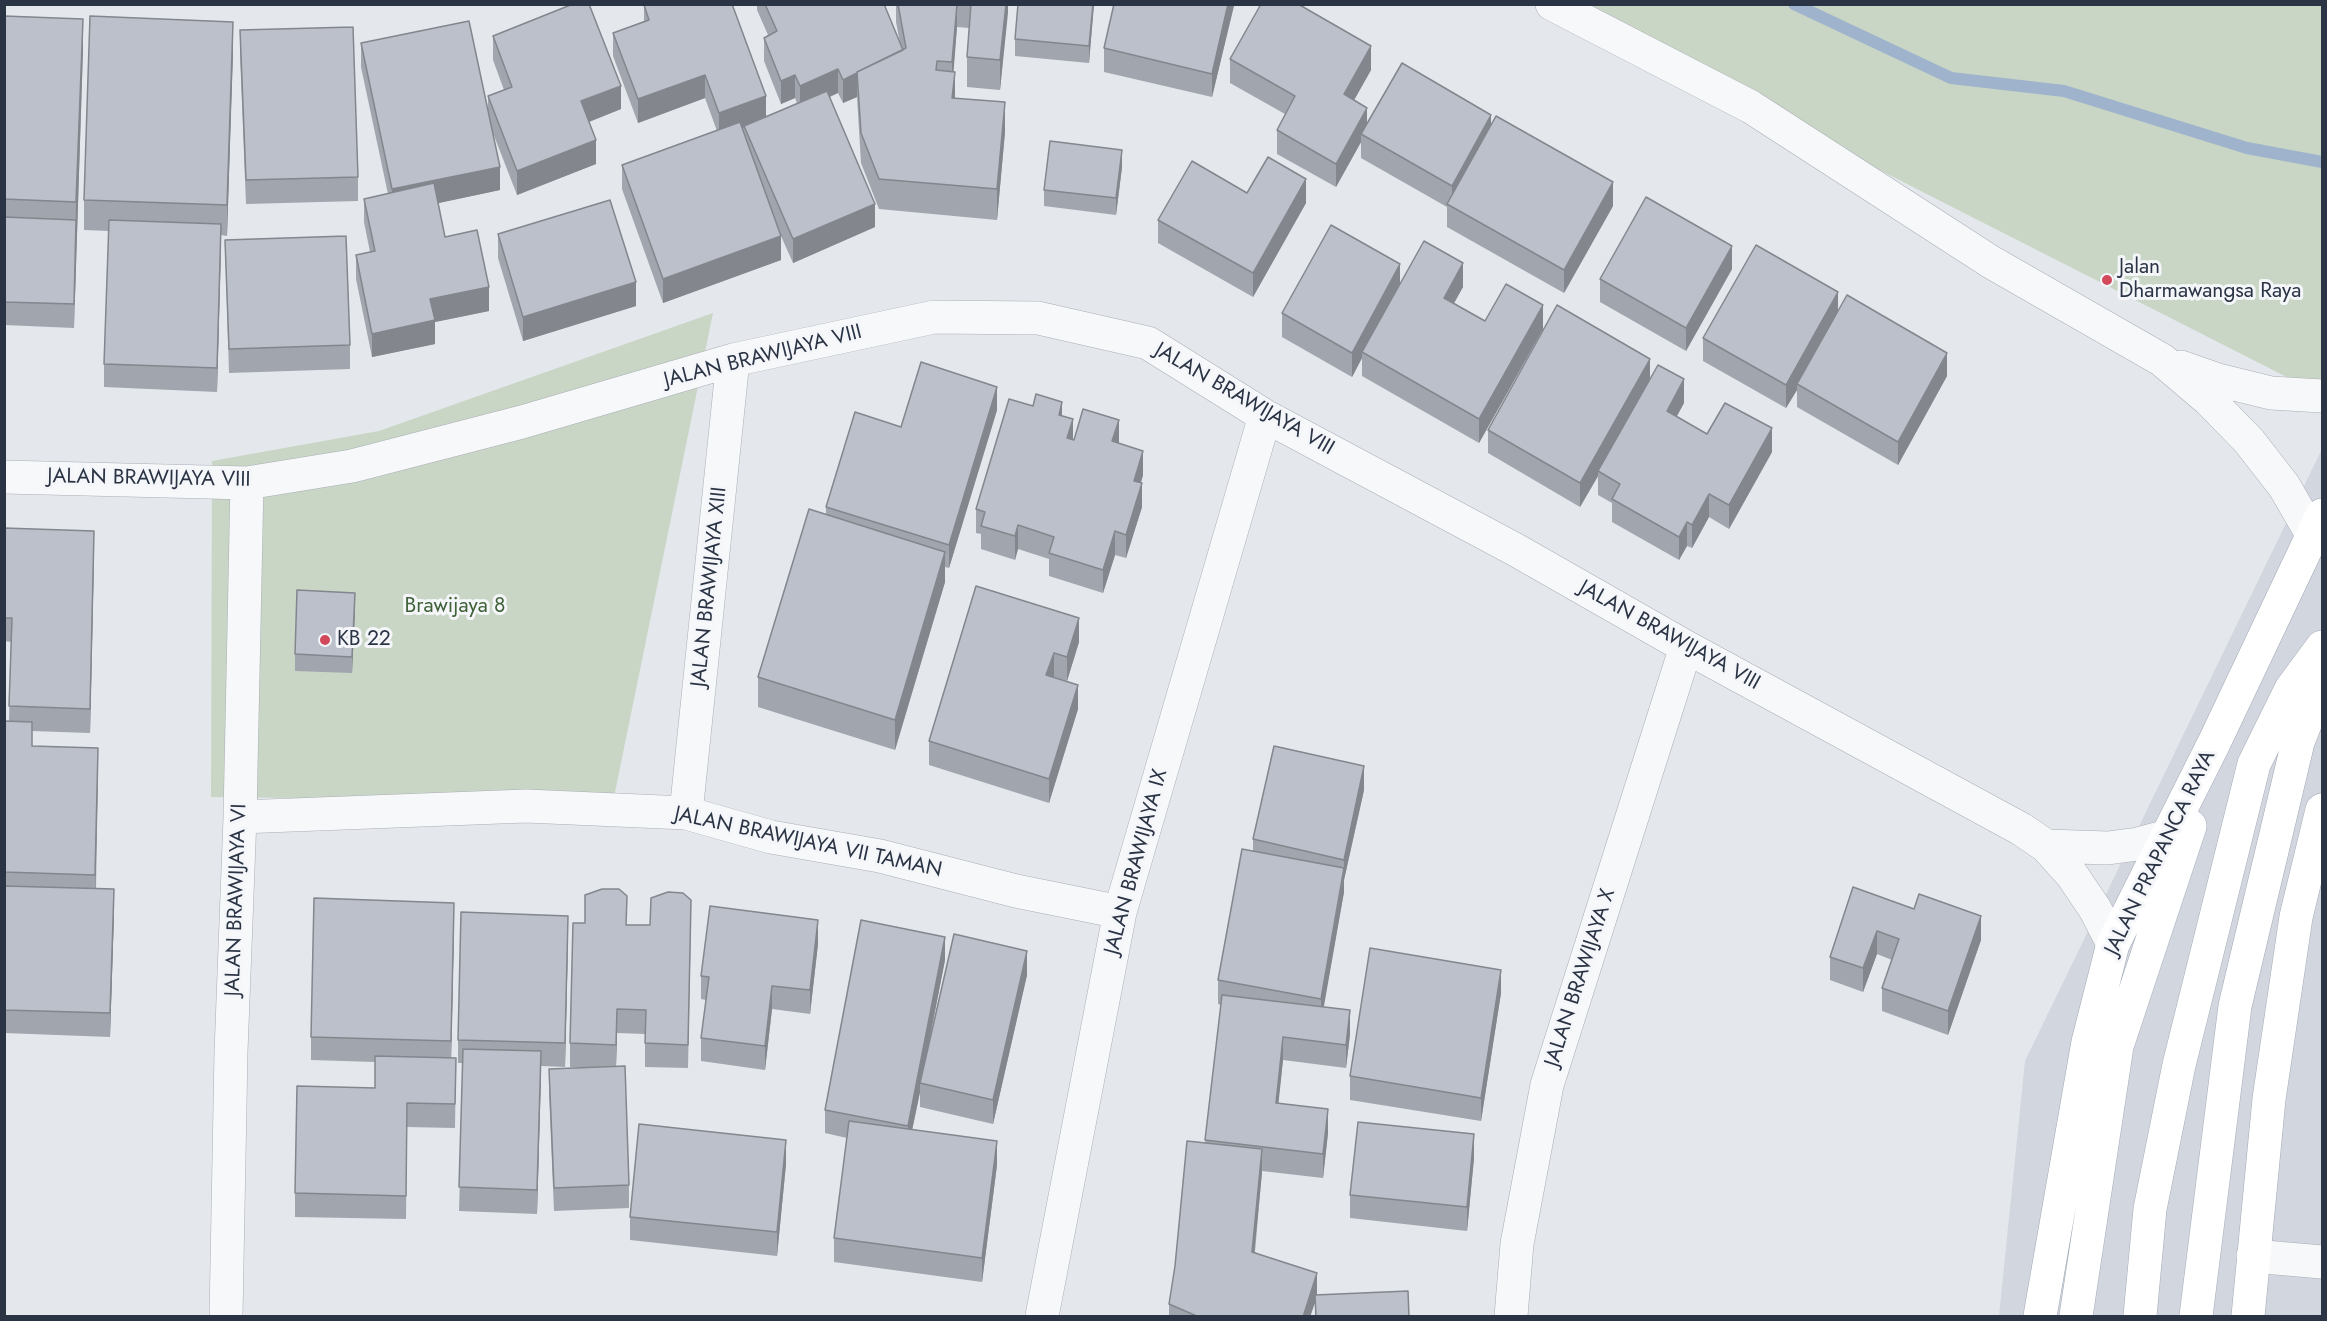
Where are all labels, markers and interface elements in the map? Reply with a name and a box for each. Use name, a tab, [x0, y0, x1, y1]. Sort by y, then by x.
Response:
place label: Jalan Dharmawangsa Raya	[2119, 255, 2301, 305]
marker: Jalan Dharmawangsa Raya	[2100, 273, 2114, 287]
street label: JALAN BRAWIJAYA VIII	[661, 320, 865, 394]
street label: JALAN BRAWIJAYA VIII	[1150, 338, 1338, 462]
street label: JALAN BRAWIJAYA VIII	[47, 465, 251, 493]
street label: JALAN BRAWIJAYA XIII	[687, 486, 733, 688]
street label: JALAN BRAWIJAYA VIII	[1574, 576, 1764, 696]
park label: Brawijaya 8	[404, 594, 506, 620]
place label: KB 22	[337, 627, 391, 653]
marker: KB 22	[318, 633, 332, 647]
street label: JALAN PRAPANCA RAYA	[2100, 747, 2222, 959]
street label: JALAN BRAWIJAYA IX	[1100, 767, 1174, 957]
street label: JALAN BRAWIJAYA VII TAMAN	[672, 802, 944, 884]
street label: JALAN BRAWIJAYA VI	[221, 803, 253, 997]
street label: JALAN BRAWIJAYA X	[1540, 886, 1622, 1070]

